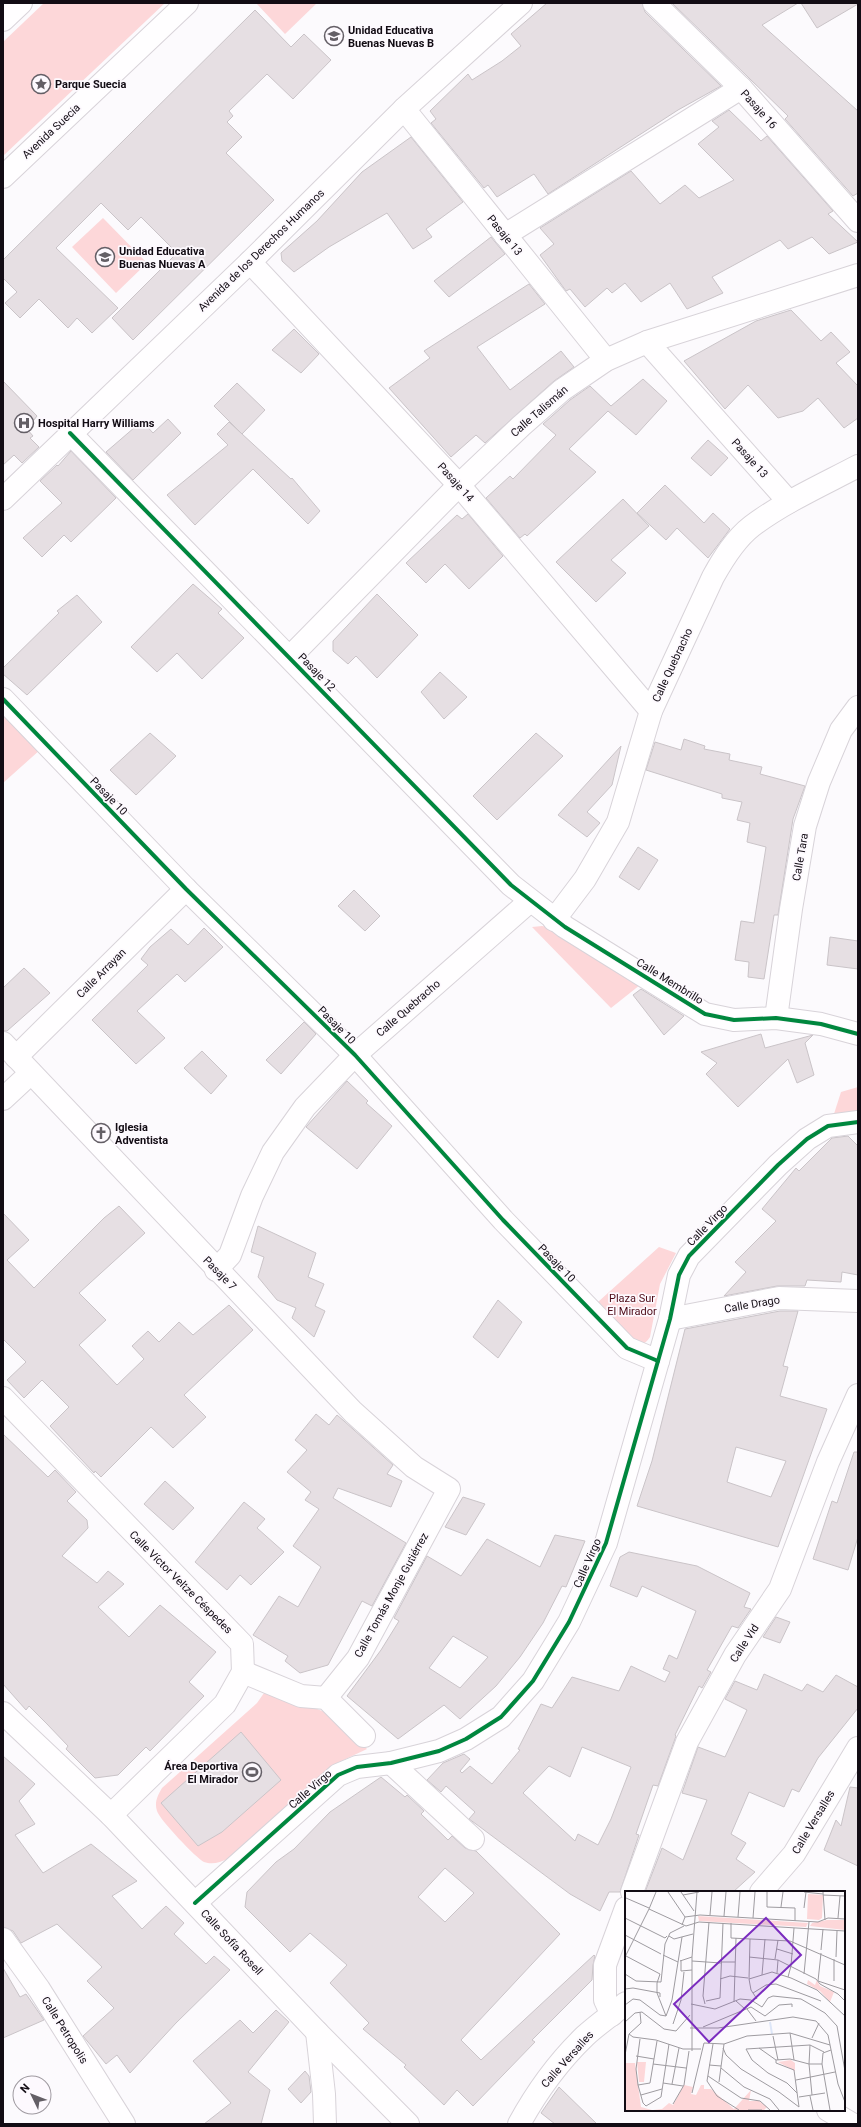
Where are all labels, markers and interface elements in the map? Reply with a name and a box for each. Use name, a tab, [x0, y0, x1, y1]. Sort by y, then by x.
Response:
place label: Unidad Educativa Buenas Nuevas B	[348, 24, 434, 50]
school or university icon: Unidad Educativa Buenas Nuevas B	[323, 25, 345, 47]
place icon: Parque Suecia	[30, 73, 52, 95]
place label: Parque Suecia	[55, 78, 126, 91]
street label: Pasaje 16	[738, 87, 780, 132]
street label: Avenida Suecia	[20, 101, 83, 162]
street label: Avenida de los Derechos Humanos	[196, 186, 327, 314]
street label: Pasaje 13	[484, 213, 525, 258]
place label: Unidad Educativa Buenas Nuevas A	[119, 245, 206, 271]
school or university icon: Unidad Educativa Buenas Nuevas A	[94, 246, 116, 268]
street label: Calle Talismán	[508, 383, 571, 440]
hospital icon: Hospital Harry Williams	[13, 412, 35, 434]
place label: Hospital Harry Williams	[38, 417, 155, 430]
street label: Pasaje 13	[729, 436, 771, 481]
street label: Pasaje 14	[435, 460, 477, 505]
street label: Calle Quebracho	[650, 626, 695, 704]
street label: Pasaje 12	[295, 651, 338, 694]
street label: Pasaje 10	[87, 775, 130, 818]
street label: Calle Tara	[790, 832, 811, 882]
street label: Calle Arrayan	[74, 946, 129, 1001]
street label: Calle Membrillo	[634, 956, 706, 1007]
street label: Calle Quebracho	[374, 977, 443, 1040]
street label: Pasaje 10	[315, 1004, 358, 1047]
place label: Iglesia Adventista	[115, 1121, 168, 1147]
church icon: Iglesia Adventista	[90, 1122, 112, 1144]
street label: Calle Virgo	[684, 1202, 730, 1249]
street label: Pasaje 10	[535, 1242, 578, 1285]
street label: Pasaje 7	[200, 1254, 239, 1293]
park label: Plaza Sur El Mirador	[607, 1292, 657, 1318]
street label: Calle Drago	[723, 1293, 781, 1316]
street label: Calle Víctor Veltze Céspedes	[127, 1528, 235, 1637]
street label: Calle Tomás Monje Gutiérrez	[352, 1530, 431, 1660]
street label: Calle Virgo	[571, 1536, 604, 1590]
street label: Calle Vid	[727, 1622, 762, 1665]
place label: Área Deportiva El Mirador	[164, 1760, 238, 1786]
sports icon: Área Deportiva El Mirador	[241, 1761, 263, 1783]
street label: Calle Virgo	[286, 1767, 335, 1812]
street label: Calle Versalles	[789, 1788, 838, 1856]
inset map	[625, 1891, 845, 2111]
street label: Calle Sofía Rosell	[198, 1907, 265, 1978]
street label: Calle Petropolis	[39, 1994, 91, 2067]
street label: Calle Versalles	[538, 2028, 596, 2090]
north arrow	[12, 2075, 52, 2115]
text: N	[18, 2081, 33, 2096]

